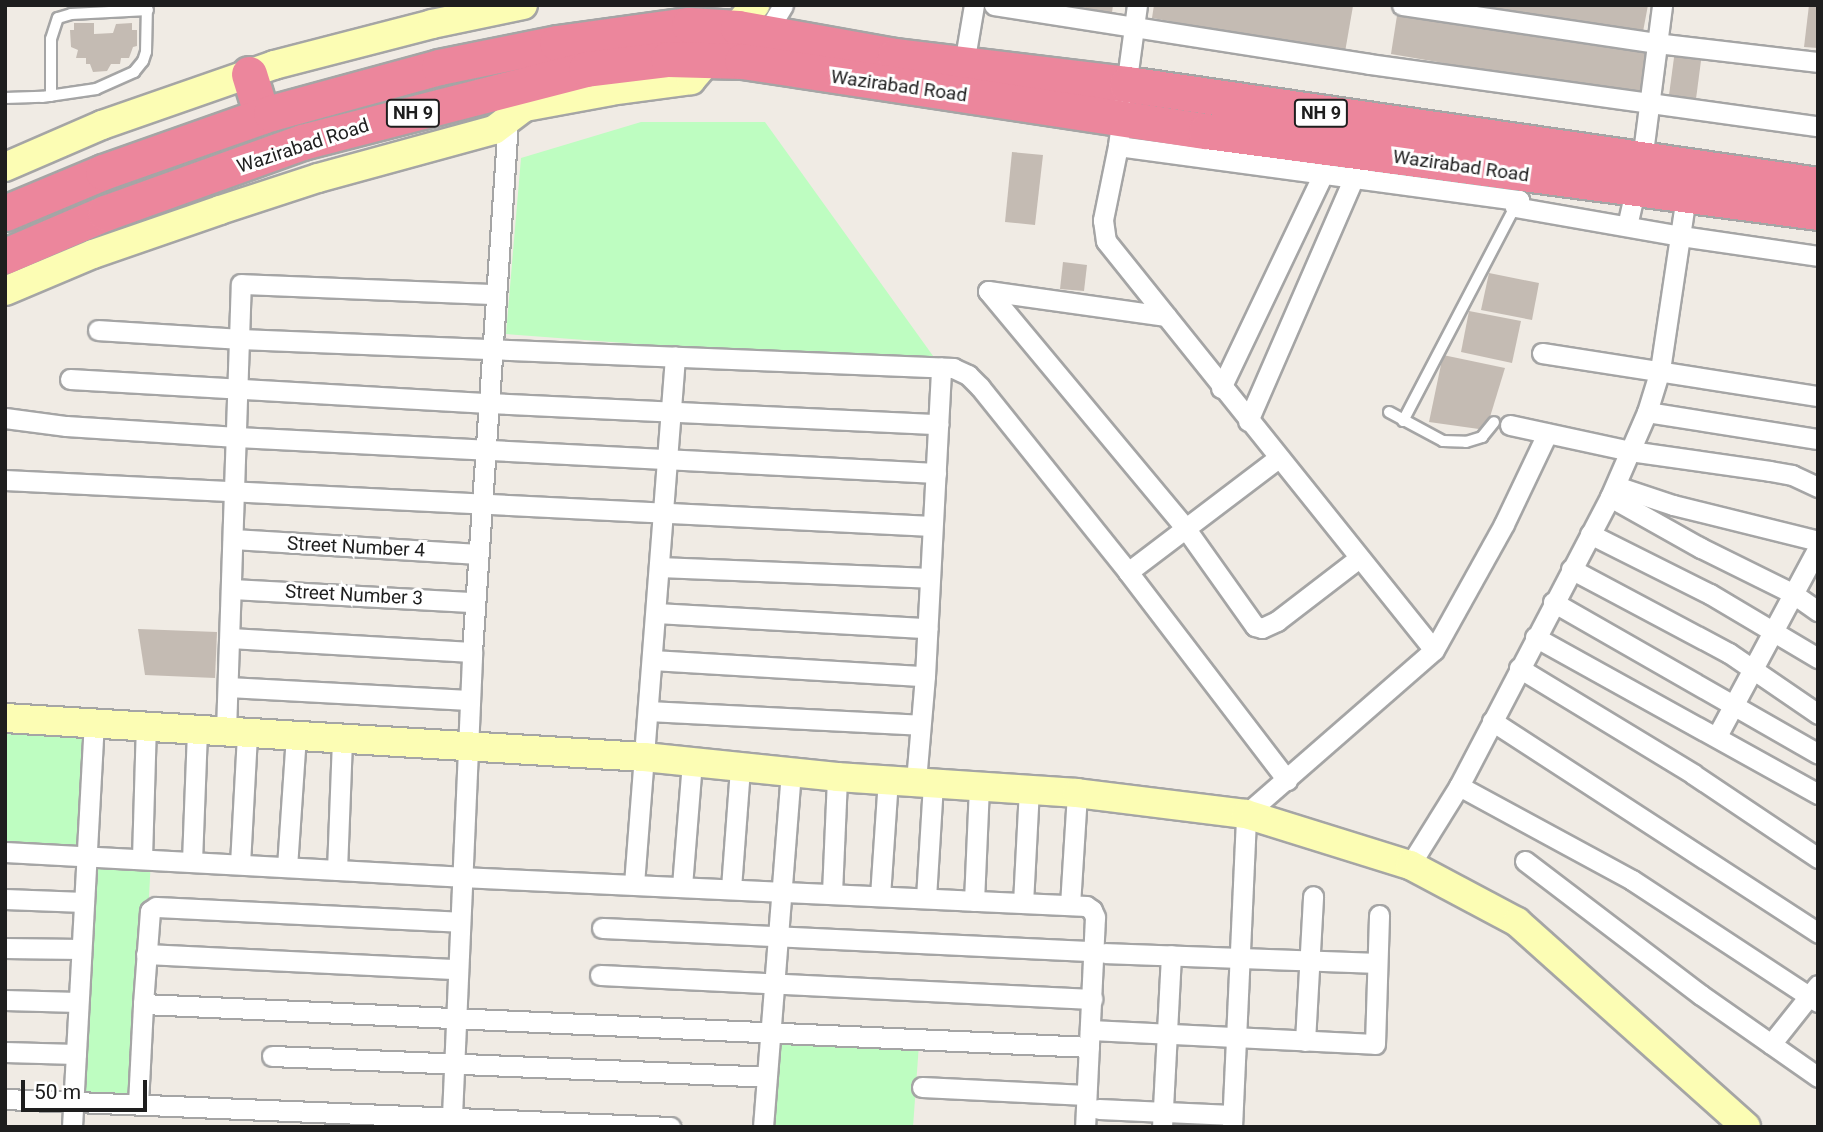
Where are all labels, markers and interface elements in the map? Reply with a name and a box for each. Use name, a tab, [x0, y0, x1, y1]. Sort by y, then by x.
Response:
street label: Wazirabad Road	[829, 65, 969, 107]
road number: NH 9	[385, 98, 441, 128]
road number: NH 9	[1293, 98, 1349, 128]
street label: Wazirabad Road	[234, 114, 372, 178]
street label: Wazirabad Road	[1391, 145, 1531, 187]
street label: Street Number 4	[286, 532, 426, 562]
street label: Street Number 3	[284, 580, 424, 610]
scale bar	[24, 1066, 150, 1110]
text: 50 m	[34, 1080, 81, 1104]

